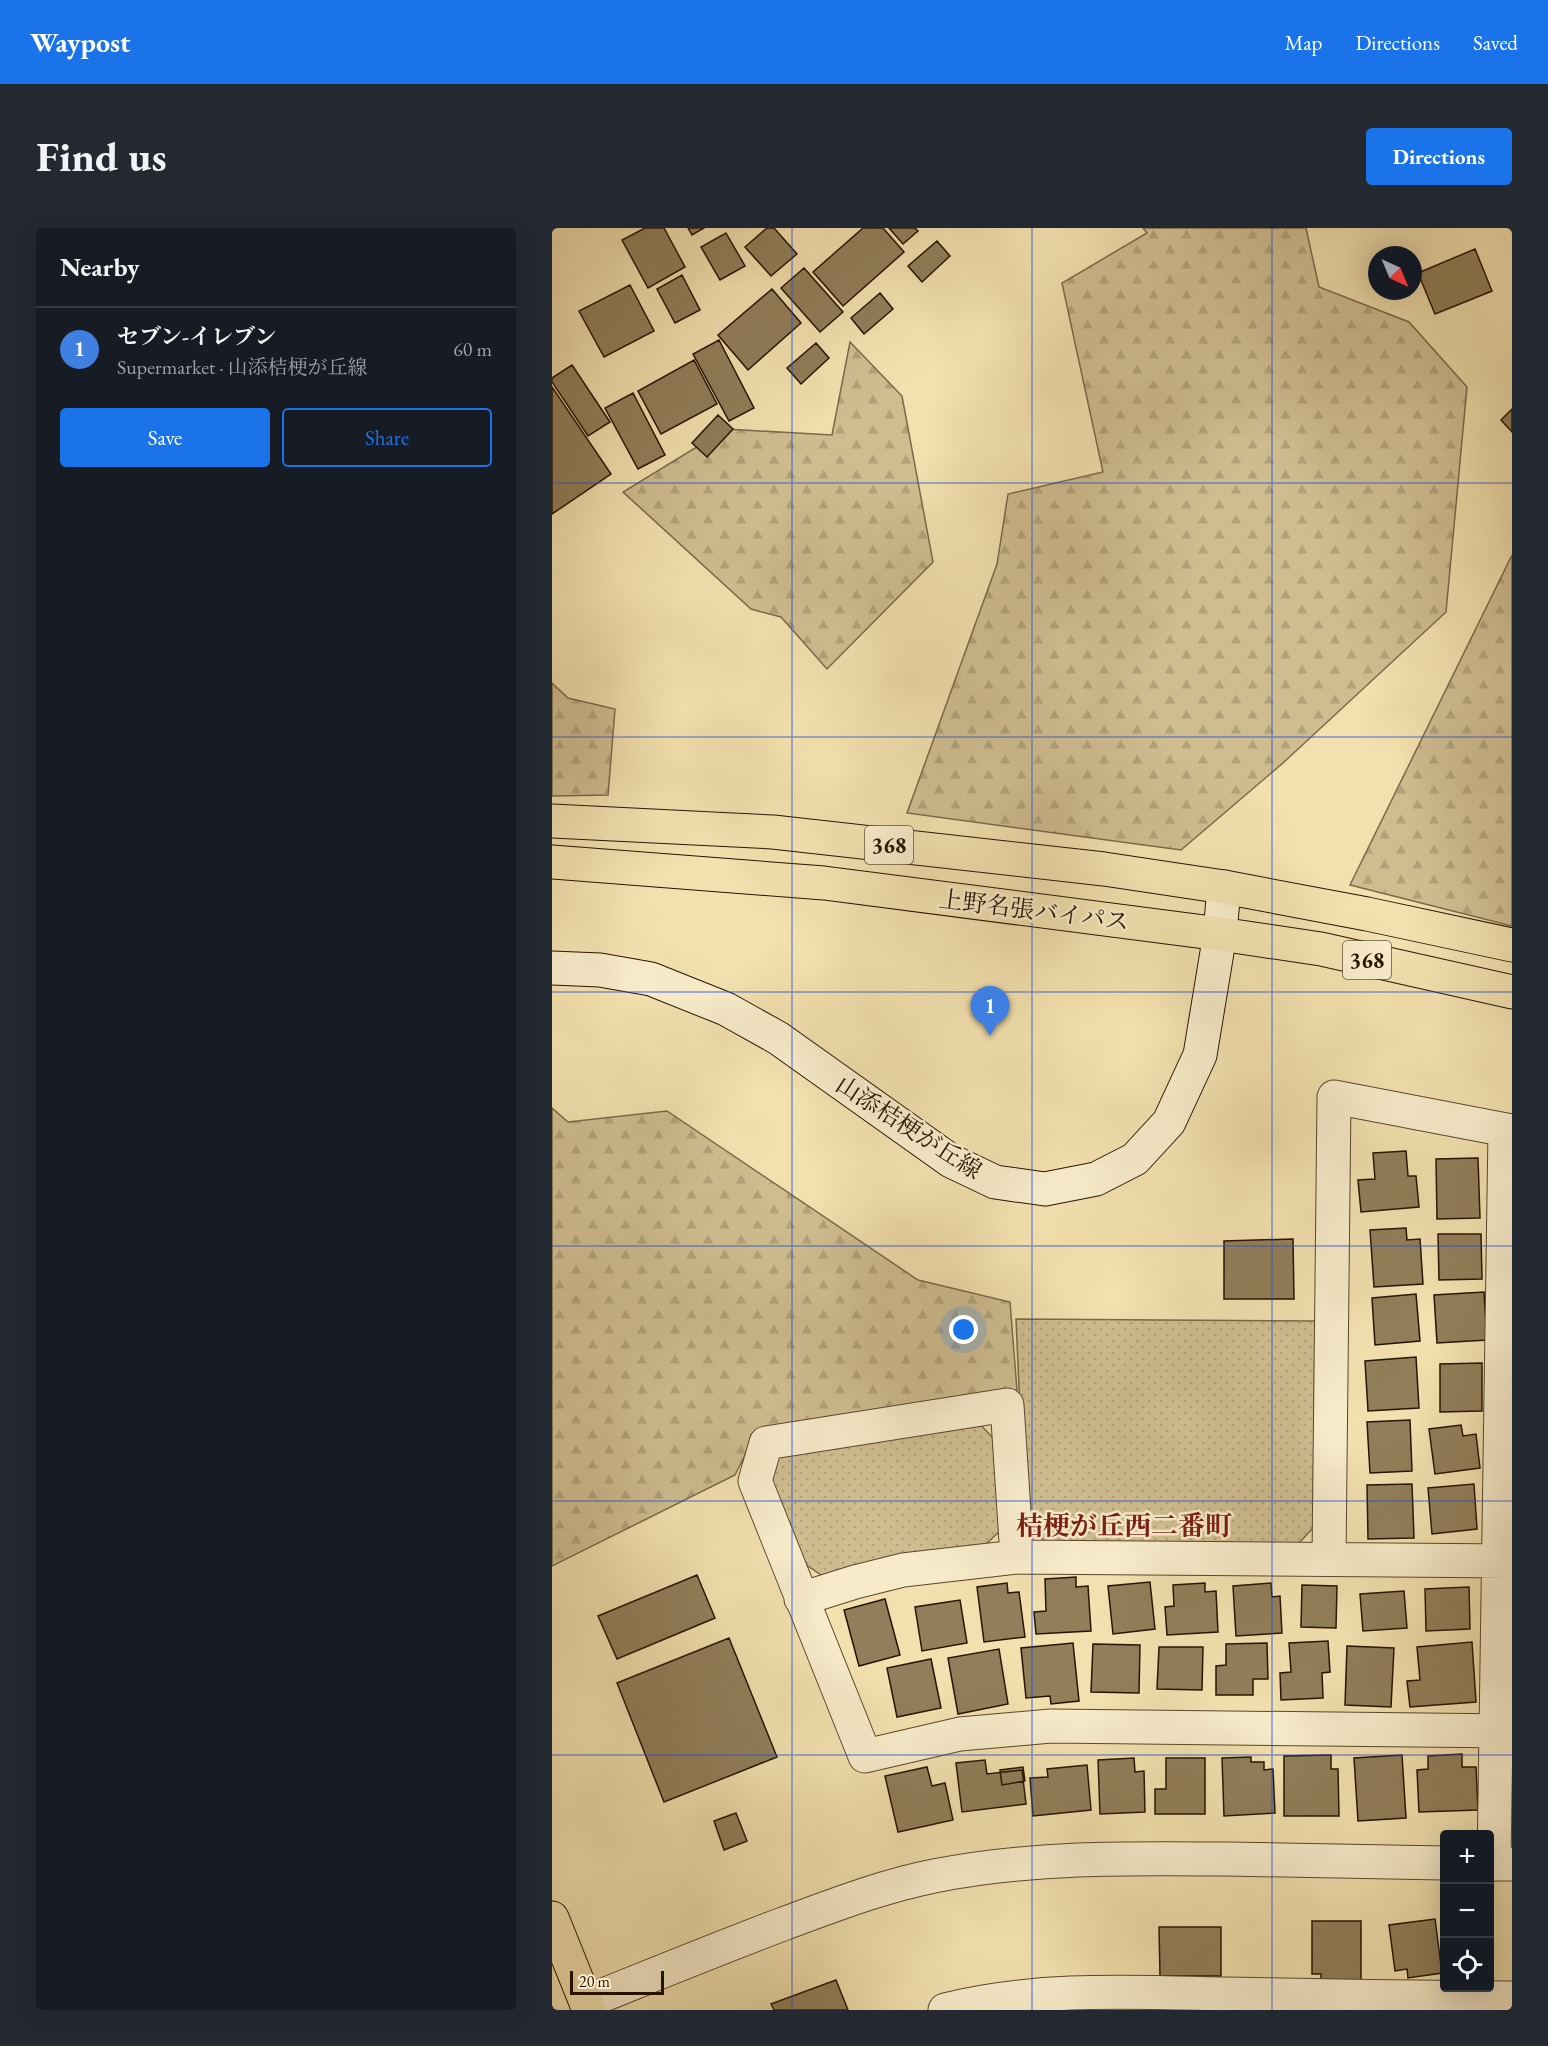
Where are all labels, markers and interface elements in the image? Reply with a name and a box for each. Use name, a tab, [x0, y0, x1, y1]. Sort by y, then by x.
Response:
text: Waypost	[30, 24, 131, 60]
text: Map	[1285, 29, 1322, 56]
text: Directions	[1355, 29, 1440, 56]
text: Saved	[1473, 29, 1518, 56]
button: Directions	[1366, 128, 1512, 185]
text: Find us	[36, 129, 167, 184]
north arrow	[1368, 246, 1422, 300]
text: Nearby	[60, 250, 140, 284]
text: セブン-イレブン	[117, 322, 276, 351]
text: 1	[74, 336, 85, 362]
text: 60 m	[453, 336, 492, 362]
text: Supermarket · 山添桔梗が丘線	[117, 354, 367, 380]
button: Save	[60, 408, 270, 467]
button: Share	[282, 408, 492, 467]
road number: 368	[865, 826, 913, 864]
street label: 上野名張バイパス	[937, 883, 1131, 937]
road number: 368	[1343, 941, 1391, 979]
pin: 1	[970, 986, 1010, 1036]
street label: 山添桔梗が丘線	[830, 1068, 988, 1186]
your location	[949, 1315, 978, 1344]
district label: 桔梗が丘西二番町	[1016, 1508, 1232, 1543]
map controls	[1440, 1830, 1494, 1992]
button: +	[1440, 1830, 1494, 1884]
button: −	[1440, 1884, 1494, 1938]
button: locate	[1440, 1938, 1494, 1992]
scale bar	[570, 1968, 664, 1996]
text: 20 m	[579, 1971, 610, 1992]

